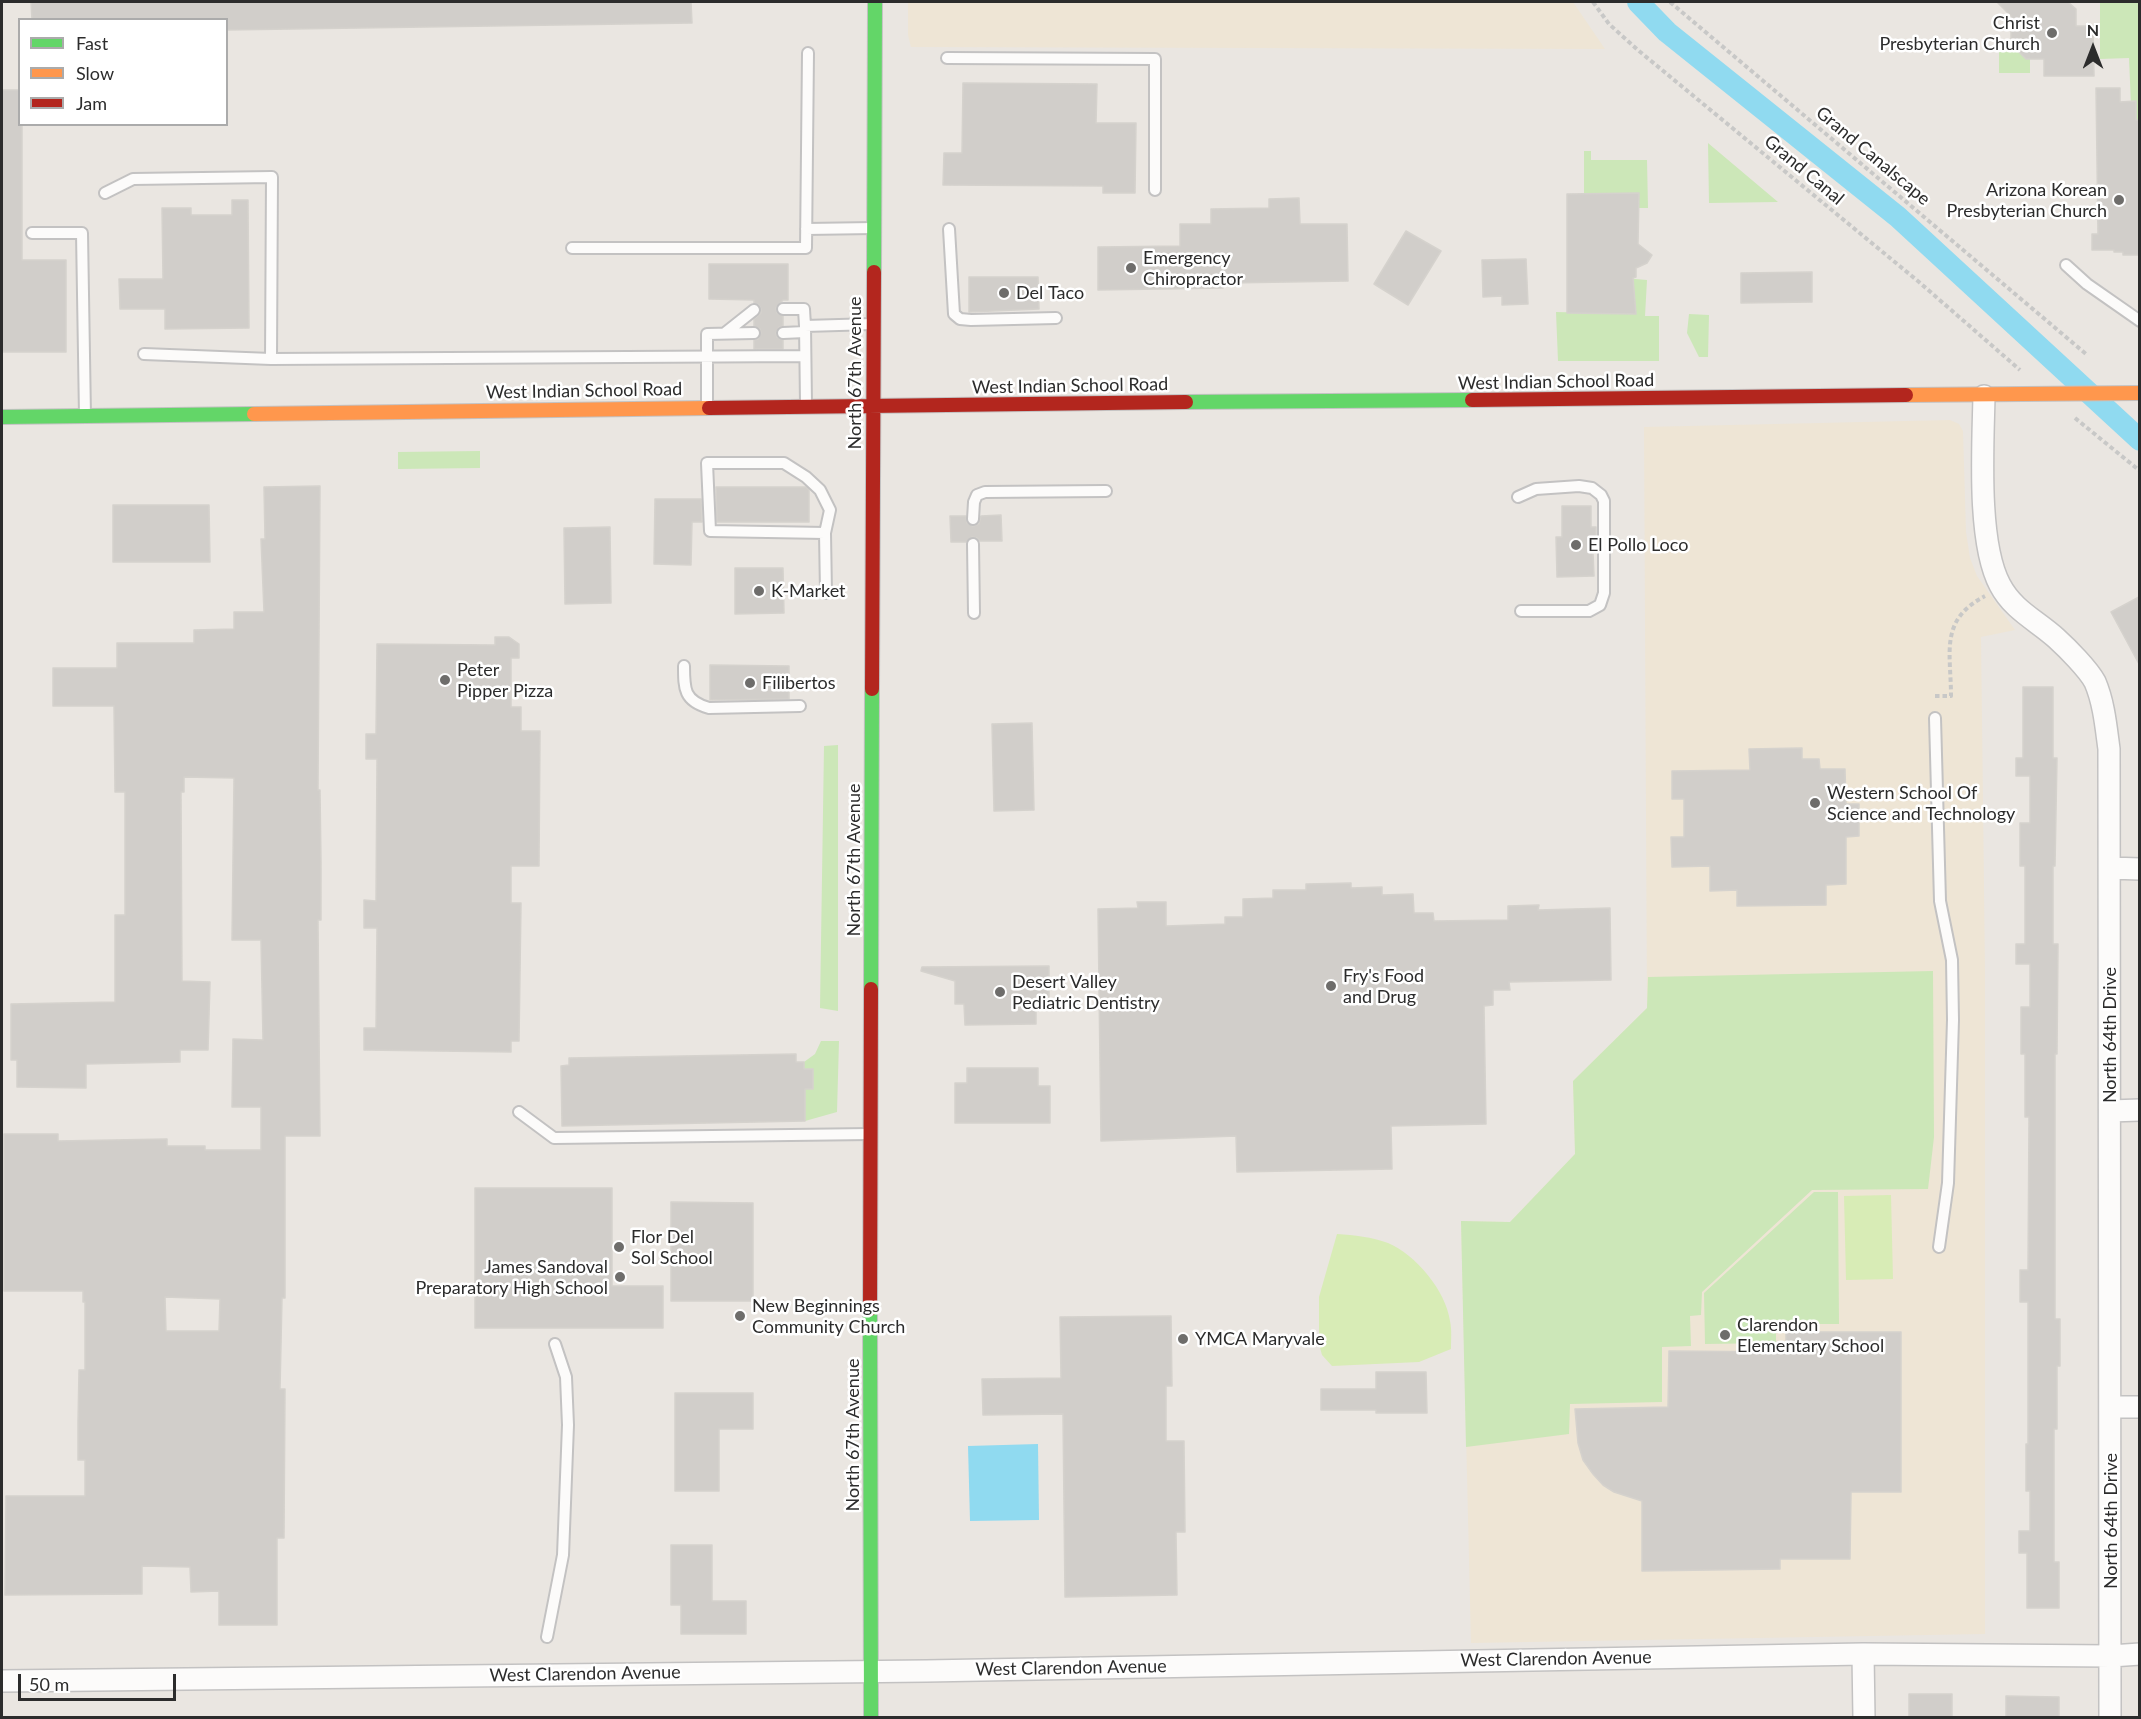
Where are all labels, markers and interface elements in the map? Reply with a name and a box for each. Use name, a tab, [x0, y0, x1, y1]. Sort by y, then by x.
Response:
place label: Christ Presbyterian Church	[1879, 12, 2040, 54]
legend	[18, 18, 228, 126]
north arrow	[2063, 18, 2123, 78]
text: N	[2087, 20, 2099, 39]
marker: Christ Presbyterian Church	[2045, 26, 2059, 40]
text: Fast	[76, 32, 108, 54]
text: Slow	[76, 62, 114, 84]
text: Jam	[76, 92, 107, 114]
street label: Grand Canalscape	[1812, 102, 1934, 210]
street label: Grand Canal	[1760, 130, 1848, 210]
place label: Arizona Korean Presbyterian Church	[1946, 179, 2107, 222]
marker: Arizona Korean Presbyterian Church	[2112, 193, 2126, 207]
place label: Emergency Chiropractor	[1143, 247, 1243, 290]
marker: Emergency Chiropractor	[1124, 261, 1138, 275]
place label: Del Taco	[1016, 282, 1084, 304]
marker: Del Taco	[997, 286, 1011, 300]
street label: North 67th Avenue	[844, 297, 866, 449]
street label: West Indian School Road	[1458, 369, 1654, 395]
street label: West Indian School Road	[972, 373, 1168, 399]
street label: West Indian School Road	[486, 378, 682, 404]
place label: El Pollo Loco	[1588, 534, 1688, 556]
marker: El Pollo Loco	[1569, 538, 1583, 552]
place label: K-Market	[771, 580, 846, 602]
marker: K-Market	[752, 584, 766, 598]
place label: Peter Pipper Pizza	[457, 659, 553, 702]
place label: Filibertos	[762, 672, 836, 694]
marker: Peter Pipper Pizza	[438, 673, 452, 687]
marker: Filibertos	[743, 676, 757, 690]
place label: Western School Of Science and Technology	[1827, 782, 2015, 824]
street label: North 67th Avenue	[843, 784, 865, 936]
marker: Western School Of Science and Technology	[1808, 796, 1822, 810]
place label: Fry's Food and Drug	[1343, 965, 1424, 1008]
street label: North 64th Drive	[2099, 967, 2121, 1103]
place label: Desert Valley Pediatric Dentistry	[1012, 971, 1160, 1014]
marker: Fry's Food and Drug	[1324, 979, 1338, 993]
marker: Desert Valley Pediatric Dentistry	[993, 985, 1007, 999]
place label: Flor Del Sol School	[631, 1226, 713, 1268]
marker: Flor Del Sol School	[612, 1240, 626, 1254]
place label: James Sandoval Preparatory High School	[415, 1256, 608, 1298]
marker: James Sandoval Preparatory High School	[613, 1270, 627, 1284]
place label: New Beginnings Community Church	[752, 1295, 905, 1338]
marker: New Beginnings Community Church	[733, 1309, 747, 1323]
place label: Clarendon Elementary School	[1737, 1314, 1884, 1356]
place label: YMCA Maryvale	[1195, 1328, 1325, 1350]
marker: Clarendon Elementary School	[1718, 1328, 1732, 1342]
marker: YMCA Maryvale	[1176, 1332, 1190, 1346]
street label: North 67th Avenue	[842, 1359, 864, 1511]
street label: North 64th Drive	[2100, 1453, 2122, 1589]
street label: West Clarendon Avenue	[1460, 1647, 1652, 1671]
street label: West Clarendon Avenue	[975, 1656, 1167, 1680]
scale bar	[21, 1662, 178, 1700]
street label: West Clarendon Avenue	[489, 1662, 681, 1686]
text: 50 m	[29, 1673, 69, 1695]

